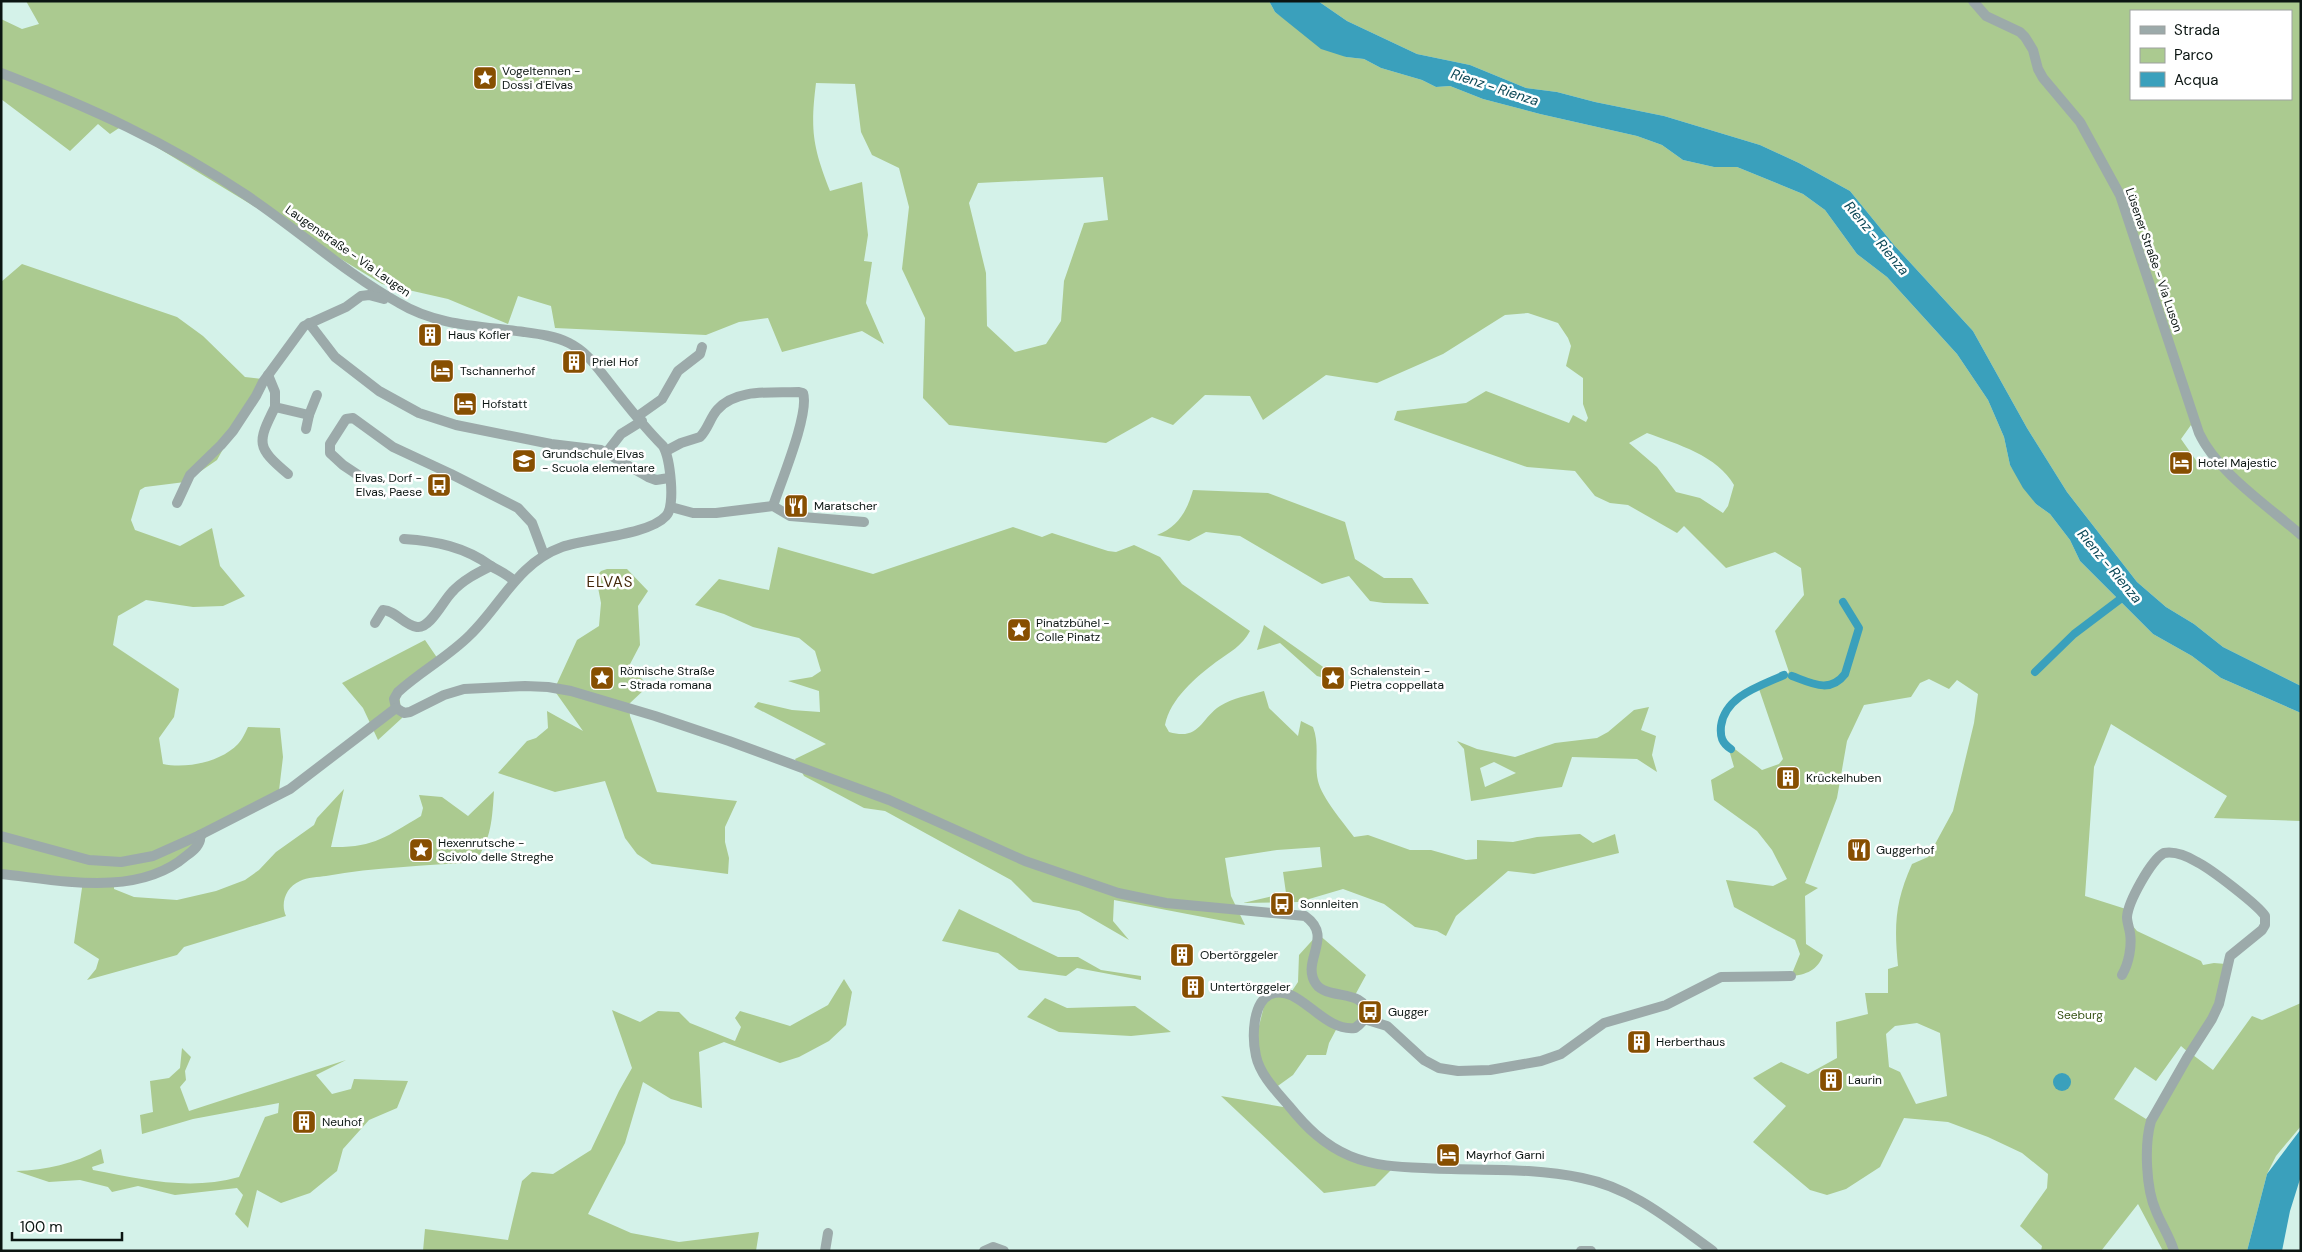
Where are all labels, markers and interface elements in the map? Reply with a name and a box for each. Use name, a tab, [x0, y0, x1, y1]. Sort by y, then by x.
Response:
legend	[2130, 10, 2292, 100]
text: Strada	[2174, 20, 2220, 40]
text: Parco	[2174, 45, 2213, 65]
place label: Vogeltennen - Dossi d'Elvas	[502, 63, 581, 93]
water label: Rienz - Rienza	[1449, 64, 1541, 110]
place icon: Vogeltennen - Dossi d'Elvas	[472, 65, 498, 91]
text: Acqua	[2174, 70, 2218, 90]
street label: Lüsener Straße - Via Luson	[2122, 186, 2186, 334]
water label: Rienz - Rienza	[1841, 197, 1913, 279]
street label: Laugenstraße - Via Laugen	[282, 202, 414, 300]
building icon: Haus Kofler	[417, 322, 443, 348]
place label: Haus Kofler	[448, 327, 511, 343]
building icon: Priel Hof	[561, 349, 587, 375]
place label: Priel Hof	[592, 354, 638, 370]
hotel icon: Tschannerhof	[429, 358, 455, 384]
place label: Tschannerhof	[460, 363, 535, 379]
hotel icon: Hofstatt	[452, 391, 478, 417]
place label: Hofstatt	[482, 396, 528, 412]
place label: Grundschule Elvas - Scuola elementare	[542, 446, 655, 476]
school or university icon: Grundschule Elvas - Scuola elementare	[511, 448, 537, 474]
hotel icon: Hotel Majestic	[2168, 450, 2194, 476]
place label: Hotel Majestic	[2198, 455, 2277, 471]
place label: Elvas, Dorf - Elvas, Paese	[355, 470, 422, 500]
bus stop icon: Elvas, Dorf - Elvas, Paese	[426, 472, 452, 498]
restaurant icon: Maratscher	[783, 493, 809, 519]
place label: Maratscher	[814, 498, 878, 514]
water label: Rienz - Rienza	[2074, 525, 2146, 607]
district label: ELVAS	[587, 572, 633, 592]
place label: Pinatzbühel - Colle Pinatz	[1036, 615, 1110, 645]
place icon: Pinatzbühel - Colle Pinatz	[1006, 617, 1032, 643]
place label: Römische Straße - Strada romana	[620, 663, 715, 693]
place label: Schalenstein - Pietra coppellata	[1350, 663, 1444, 693]
place icon: Römische Straße - Strada romana	[589, 665, 615, 691]
place icon: Schalenstein - Pietra coppellata	[1320, 665, 1346, 691]
building icon: Krückelhuben	[1775, 765, 1801, 791]
place label: Krückelhuben	[1806, 770, 1881, 786]
place label: Hexenrutsche - Scivolo delle Streghe	[438, 835, 554, 865]
place icon: Hexenrutsche - Scivolo delle Streghe	[408, 837, 434, 863]
restaurant icon: Guggerhof	[1846, 837, 1872, 863]
place label: Guggerhof	[1876, 842, 1934, 858]
bus stop icon: Sonnleiten	[1269, 891, 1295, 917]
place label: Sonnleiten	[1300, 896, 1359, 912]
building icon: Obertörggeler	[1169, 942, 1195, 968]
place label: Obertörggeler	[1200, 947, 1278, 963]
building icon: Untertörggeler	[1180, 974, 1206, 1000]
place label: Untertörggeler	[1210, 979, 1291, 995]
bus stop icon: Gugger	[1357, 999, 1383, 1025]
place label: Gugger	[1388, 1004, 1429, 1020]
park label: Seeburg	[2057, 1007, 2103, 1023]
building icon: Herberthaus	[1626, 1029, 1652, 1055]
place label: Herberthaus	[1656, 1034, 1725, 1050]
building icon: Laurin	[1818, 1067, 1844, 1093]
place label: Laurin	[1848, 1072, 1882, 1088]
building icon: Neuhof	[291, 1109, 317, 1135]
place label: Neuhof	[322, 1114, 362, 1130]
hotel icon: Mayrhof Garni	[1435, 1142, 1461, 1168]
place label: Mayrhof Garni	[1466, 1147, 1545, 1163]
scale bar	[12, 1210, 122, 1242]
text: 100 m	[20, 1217, 63, 1237]

